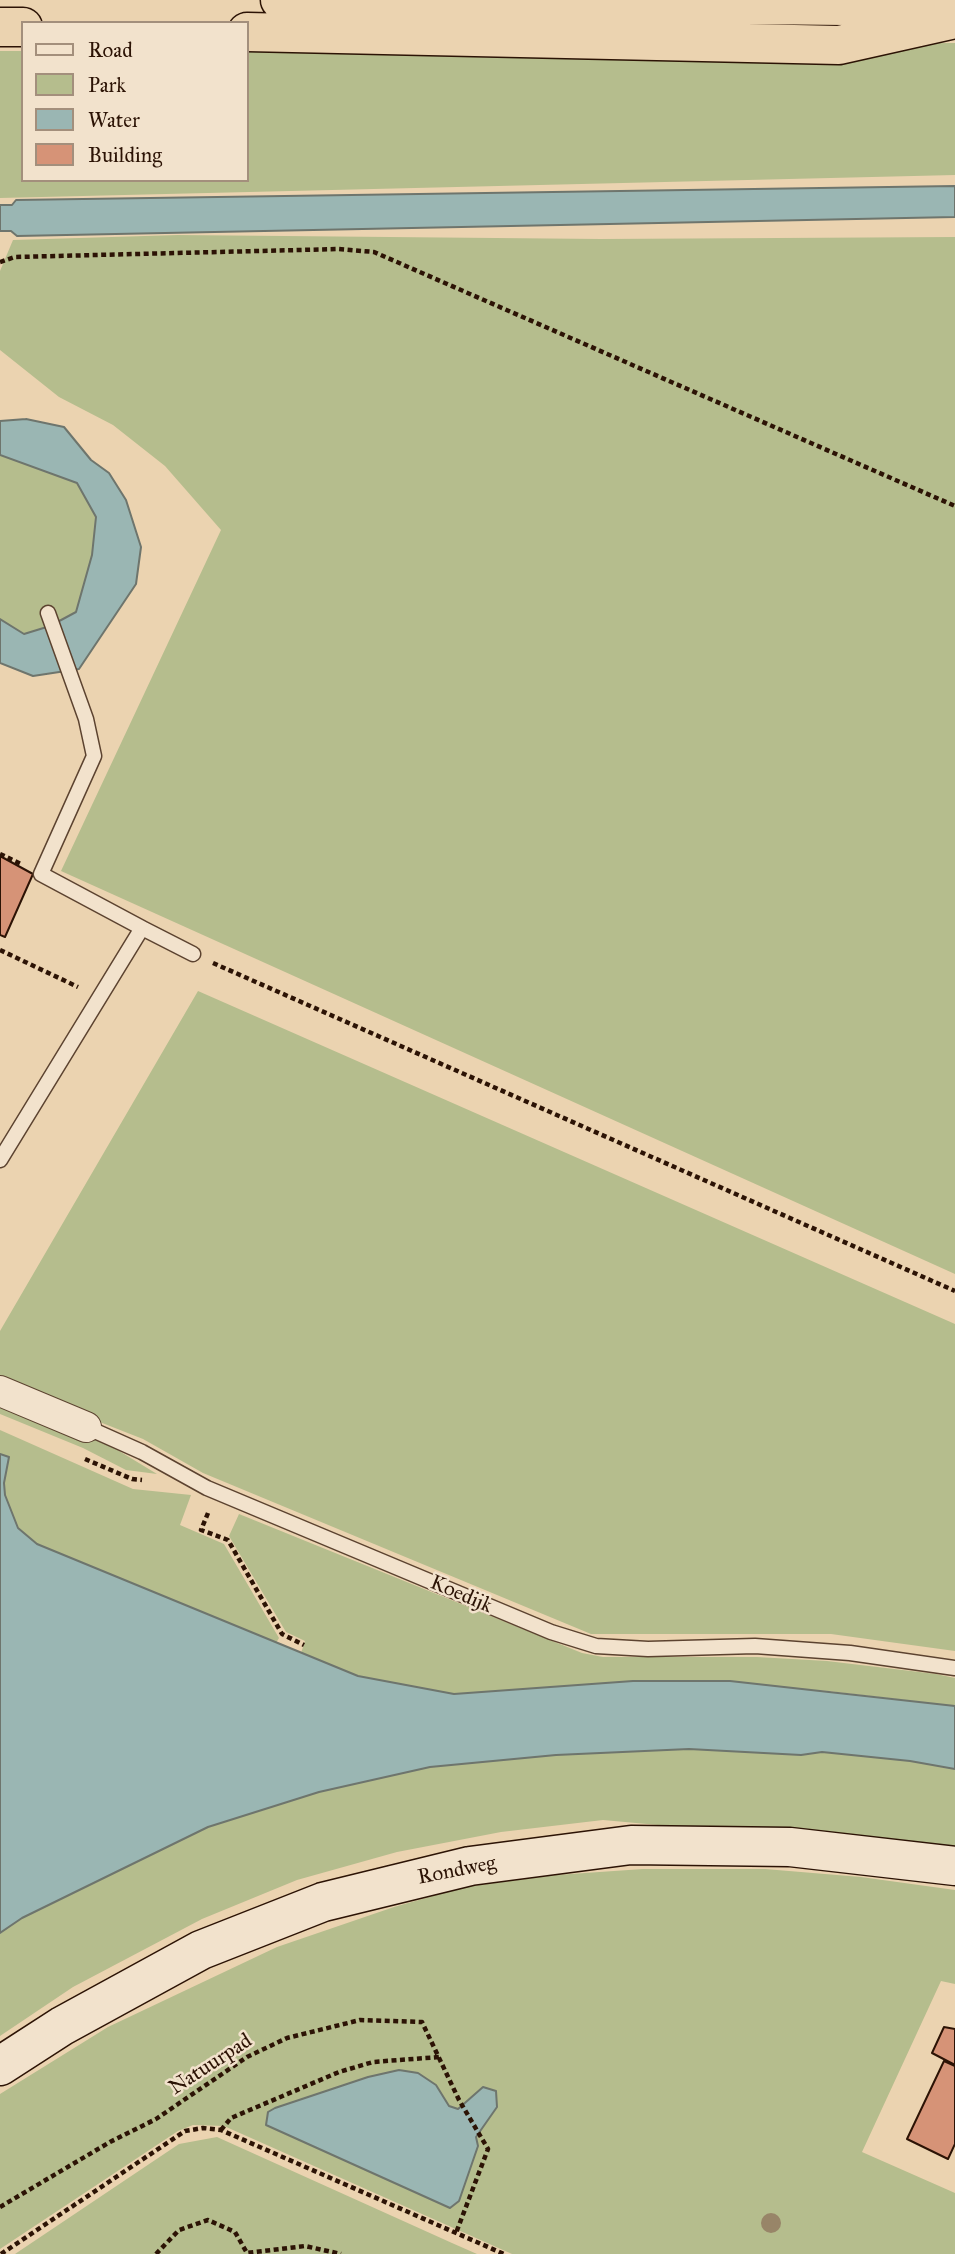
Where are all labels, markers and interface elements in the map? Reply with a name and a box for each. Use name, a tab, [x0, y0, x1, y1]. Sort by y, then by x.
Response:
legend	[21, 21, 248, 182]
text: Road	[88, 37, 133, 63]
text: Park	[88, 72, 126, 98]
text: Water	[88, 107, 140, 133]
text: Building	[88, 142, 162, 168]
street label: Koedijk	[426, 1571, 496, 1619]
street label: Rondweg	[416, 1851, 498, 1891]
street label: Natuurpad	[165, 2029, 257, 2101]

